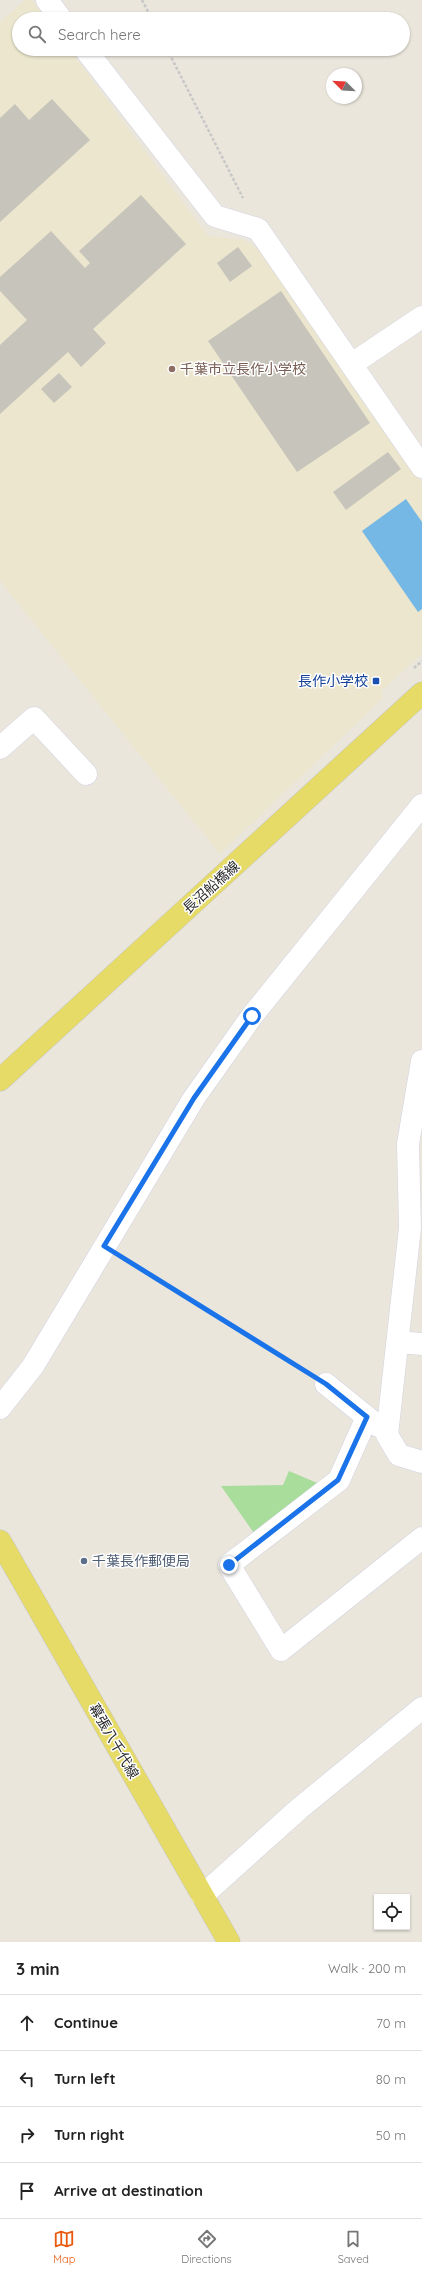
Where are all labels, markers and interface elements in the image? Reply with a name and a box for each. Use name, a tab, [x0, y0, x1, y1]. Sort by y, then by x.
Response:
search box	[12, 12, 410, 56]
icon: search	[26, 23, 48, 45]
text: Search here	[58, 25, 141, 44]
north arrow	[326, 68, 362, 104]
place label: 千葉市立長作小学校	[180, 360, 306, 378]
marker: 千葉市立長作小学校	[167, 364, 177, 374]
place label: 長作小学校	[298, 672, 368, 690]
marker: 長作小学校	[371, 676, 381, 686]
street label: 長沼船橋線	[179, 857, 243, 917]
route start	[243, 1007, 261, 1025]
place label: 千葉長作郵便局	[92, 1552, 190, 1570]
marker: 千葉長作郵便局	[79, 1556, 89, 1566]
route end	[220, 1556, 238, 1574]
street label: 幕張八千代線	[85, 1700, 143, 1782]
map controls	[374, 1894, 410, 1930]
button: locate	[374, 1894, 410, 1930]
text: 3 min	[16, 1958, 60, 1979]
text: Walk · 200 m	[328, 1960, 406, 1976]
icon: ahead	[16, 2012, 38, 2034]
text: Continue	[54, 2013, 118, 2032]
text: 70 m	[376, 2015, 406, 2031]
icon: left	[16, 2068, 38, 2090]
text: Turn left	[54, 2069, 116, 2088]
text: 80 m	[376, 2071, 406, 2087]
icon: right	[16, 2124, 38, 2146]
text: Turn right	[54, 2125, 125, 2144]
text: 50 m	[376, 2127, 406, 2143]
icon: arrive	[16, 2180, 38, 2202]
text: Arrive at destination	[54, 2181, 203, 2200]
tab: Map	[53, 2228, 75, 2266]
tab: Directions	[181, 2228, 232, 2266]
tab: Saved	[338, 2228, 369, 2266]

